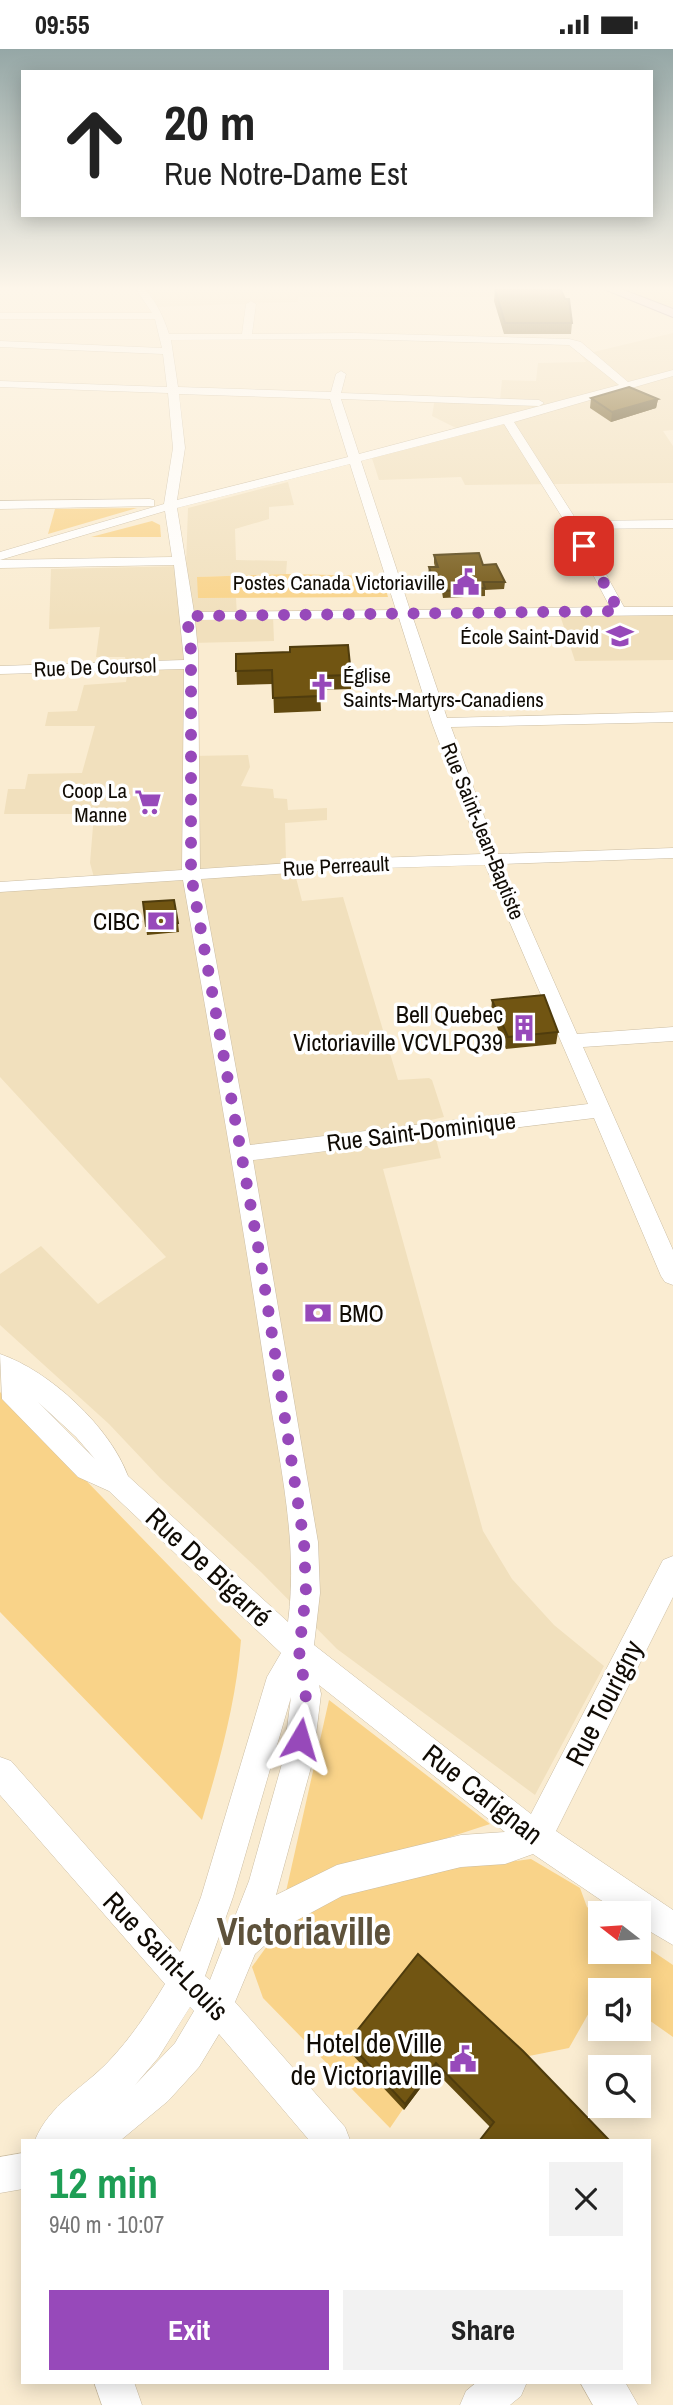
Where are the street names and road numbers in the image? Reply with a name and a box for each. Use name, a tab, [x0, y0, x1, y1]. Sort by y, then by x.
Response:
street label: Rue De Coursol	[33, 650, 157, 684]
street label: Rue Saint-Jean-Baptiste	[434, 738, 532, 924]
street label: Rue Perreault	[282, 849, 390, 883]
street label: Rue Saint-Dominique	[325, 1104, 517, 1158]
street label: Rue De Bigarré	[138, 1499, 280, 1635]
street label: Rue Tourigny	[556, 1633, 652, 1772]
street label: Rue Carignan	[415, 1735, 551, 1853]
street label: Rue Saint-Louis	[95, 1883, 237, 2029]

